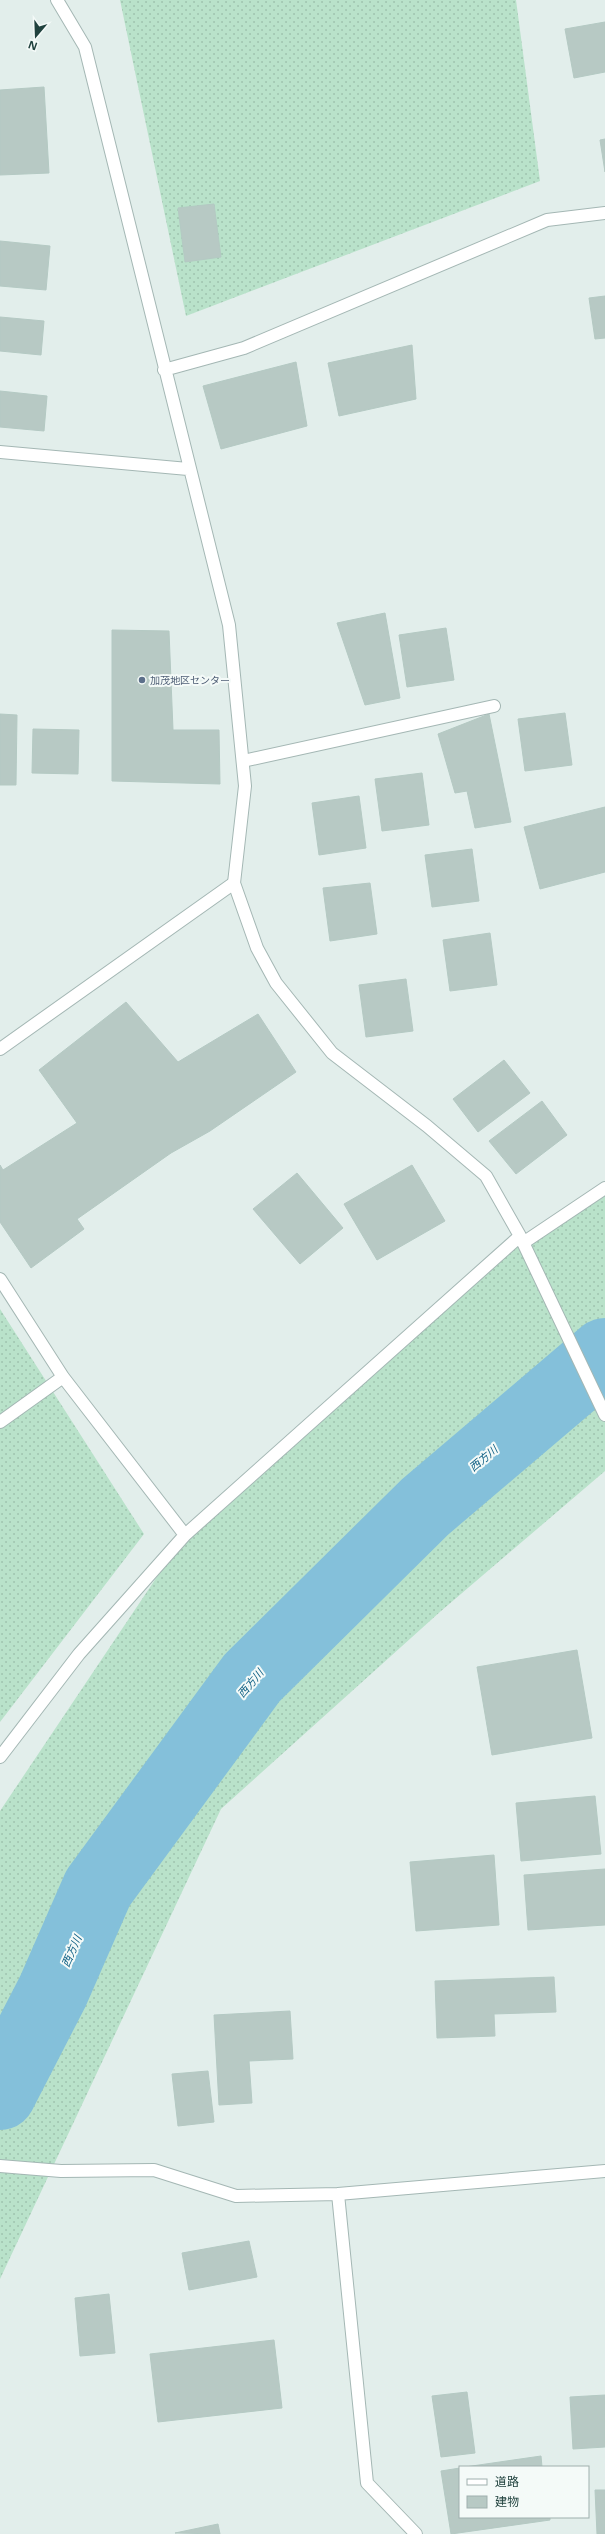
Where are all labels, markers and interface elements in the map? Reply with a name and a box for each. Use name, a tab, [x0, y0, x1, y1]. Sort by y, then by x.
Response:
north arrow	[16, 16, 56, 56]
text: N	[26, 37, 39, 54]
place label: 加茂地区センター	[150, 673, 230, 687]
marker: 加茂地区センター	[137, 675, 147, 685]
water label: 西方川	[466, 1441, 501, 1474]
water label: 西方川	[234, 1665, 267, 1700]
water label: 西方川	[57, 1932, 85, 1969]
legend	[459, 2466, 589, 2518]
text: 道路	[495, 2473, 519, 2490]
text: 建物	[495, 2493, 519, 2510]

